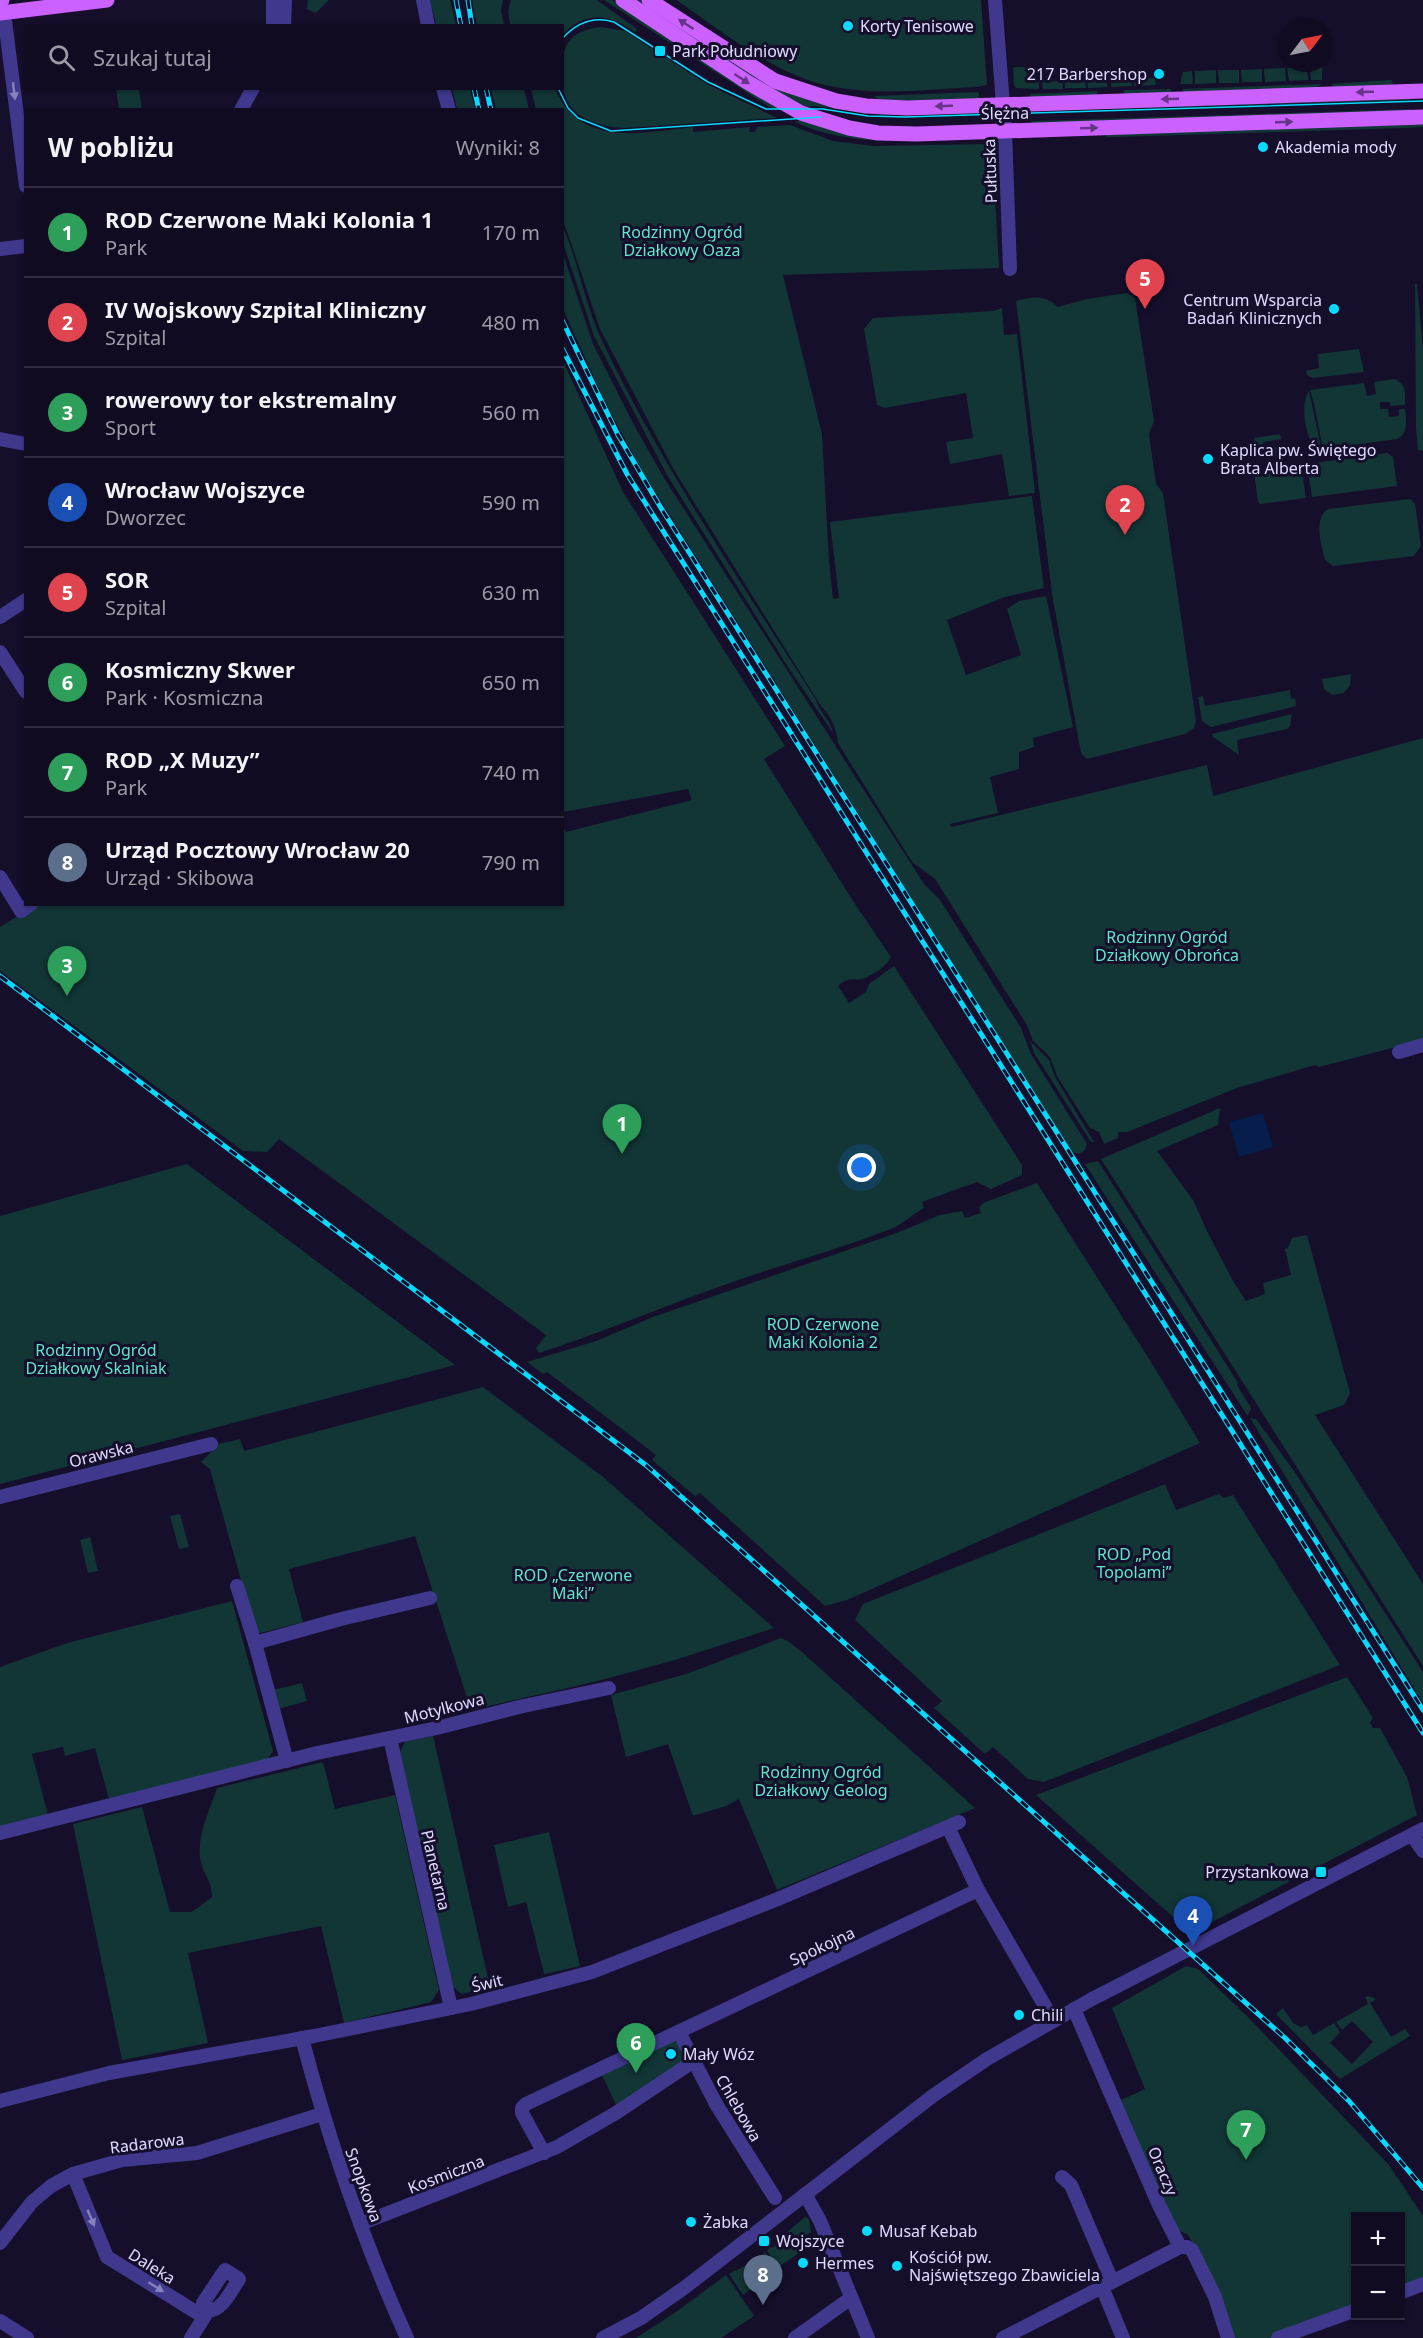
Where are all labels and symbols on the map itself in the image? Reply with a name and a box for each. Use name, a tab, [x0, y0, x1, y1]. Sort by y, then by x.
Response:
place label: Korty Tenisowe	[860, 15, 974, 37]
one-way arrow	[678, 18, 694, 30]
north arrow	[1279, 18, 1333, 72]
marker: Korty Tenisowe	[841, 19, 855, 33]
place label: Park Południowy	[672, 40, 798, 62]
marker: Park Południowy	[653, 44, 667, 58]
place label: 217 Barbershop	[1027, 63, 1147, 85]
marker: 217 Barbershop	[1152, 67, 1166, 81]
one-way arrow	[734, 73, 750, 84]
one-way arrow	[9, 82, 19, 101]
one-way arrow	[1355, 88, 1374, 97]
one-way arrow	[1160, 94, 1179, 104]
one-way arrow	[934, 102, 953, 111]
street label: Ślężna	[981, 102, 1029, 124]
one-way arrow	[1275, 117, 1294, 127]
one-way arrow	[1080, 124, 1099, 133]
place label: Akademia mody	[1275, 136, 1397, 158]
street label: Pułtuska	[978, 138, 1002, 204]
marker: Akademia mody	[1256, 140, 1270, 154]
park label: Rodzinny Ogród Działkowy Oaza	[621, 221, 743, 261]
pin: 5	[1126, 260, 1164, 309]
place label: Centrum Wsparcia Badań Klinicznych	[1183, 289, 1322, 329]
marker: Centrum Wsparcia Badań Klinicznych	[1327, 302, 1341, 316]
place label: Kaplica pw. Świętego Brata Alberta	[1220, 439, 1377, 479]
marker: Kaplica pw. Świętego Brata Alberta	[1201, 452, 1215, 466]
pin: 2	[1106, 486, 1144, 535]
park label: Rodzinny Ogród Działkowy Obrońca	[1095, 926, 1239, 966]
pin: 3	[48, 946, 86, 996]
pin: 1	[602, 1104, 642, 1154]
your location	[847, 1153, 876, 1182]
park label: ROD Czerwone Maki Kolonia 2	[767, 1313, 879, 1353]
park label: Rodzinny Ogród Działkowy Skalniak	[25, 1339, 167, 1379]
street label: Orawska	[67, 1435, 135, 1473]
park label: ROD „Pod Topolami”	[1097, 1543, 1172, 1583]
park label: ROD „Czerwone Maki”	[514, 1564, 632, 1604]
street label: Motylkowa	[402, 1687, 486, 1729]
park label: Rodzinny Ogród Działkowy Geolog	[754, 1761, 888, 1801]
street label: Planetarna	[416, 1828, 456, 1912]
place label: Przystankowa	[1205, 1861, 1309, 1883]
marker: Przystankowa	[1314, 1865, 1328, 1879]
pin: 4	[1174, 1896, 1212, 1946]
street label: Spokojna	[786, 1921, 858, 1971]
street label: Świt	[469, 1968, 505, 1997]
place label: Chili	[1031, 2004, 1063, 2026]
marker: Chili	[1012, 2008, 1026, 2022]
pin: 6	[616, 2024, 656, 2073]
place label: Mały Wóz	[683, 2043, 755, 2065]
marker: Mały Wóz	[664, 2047, 678, 2061]
street label: Chlebowa	[711, 2070, 767, 2146]
pin: 7	[1226, 2110, 1266, 2160]
street label: Radarowa	[108, 2128, 186, 2158]
street label: Oraczy	[1143, 2143, 1183, 2200]
street label: Snopkowa	[340, 2145, 388, 2225]
street label: Kosmiczna	[405, 2149, 487, 2199]
one-way arrow	[87, 2209, 96, 2226]
place label: Żabka	[703, 2211, 749, 2233]
marker: Żabka	[684, 2215, 698, 2229]
place label: Musaf Kebab	[879, 2220, 977, 2242]
marker: Musaf Kebab	[860, 2224, 874, 2238]
place label: Wojszyce	[776, 2230, 844, 2252]
marker: Wojszyce	[757, 2234, 771, 2248]
street label: Daleka	[124, 2243, 180, 2289]
place label: Kościół pw. Najświętszego Zbawiciela	[909, 2246, 1100, 2286]
place label: Hermes	[815, 2252, 874, 2274]
pin: 8	[744, 2256, 783, 2305]
marker: Hermes	[796, 2256, 810, 2270]
marker: Kościół pw. Najświętszego Zbawiciela	[890, 2259, 904, 2273]
one-way arrow	[147, 2282, 164, 2293]

